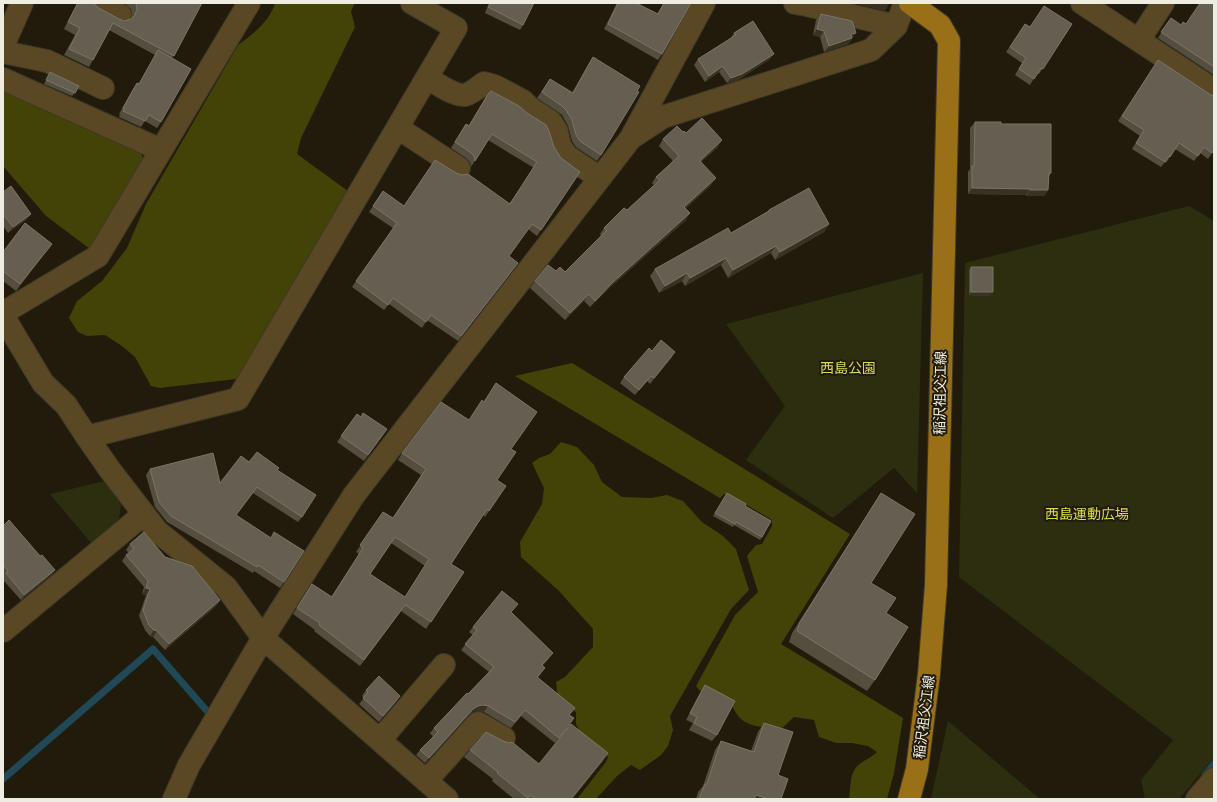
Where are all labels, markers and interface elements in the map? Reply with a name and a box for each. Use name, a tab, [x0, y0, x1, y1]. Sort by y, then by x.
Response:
street label: 稲沢祖父江線	[930, 351, 950, 435]
park label: 西島公園	[820, 359, 876, 377]
park label: 西島運動広場	[1045, 505, 1129, 523]
street label: 稲沢祖父江線	[910, 674, 938, 760]

